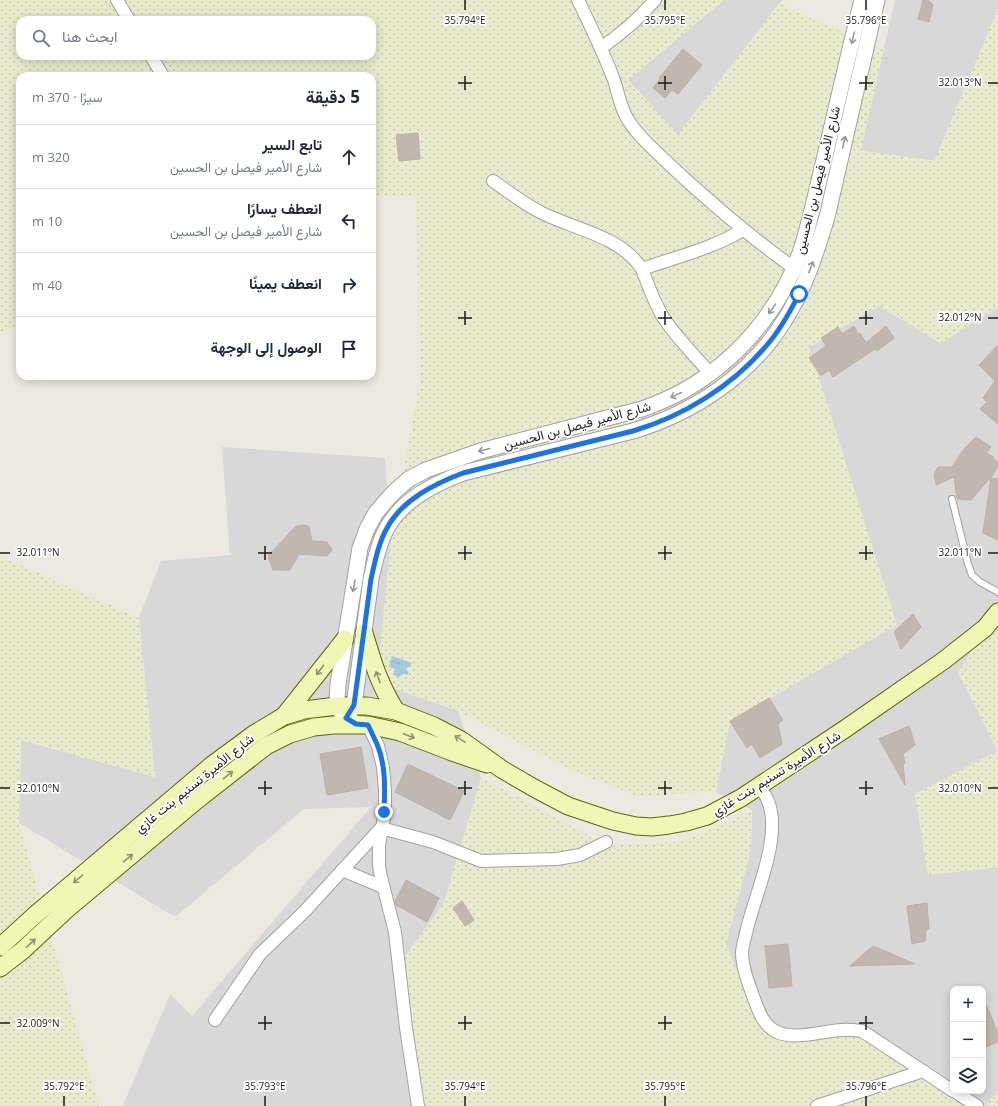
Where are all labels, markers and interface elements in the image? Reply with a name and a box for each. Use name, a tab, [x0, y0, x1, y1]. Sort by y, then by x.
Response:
text: 35.794°E	[444, 13, 486, 27]
text: 35.795°E	[644, 13, 686, 27]
text: 35.796°E	[845, 13, 887, 27]
search box	[16, 16, 376, 60]
text: ابحث هنا	[62, 26, 117, 46]
icon: search	[30, 27, 52, 49]
one-way arrow	[848, 31, 856, 44]
text: 32.013°N	[938, 75, 982, 89]
text: 5 دقيقة	[306, 85, 360, 108]
text: سيرًا · 370 m	[32, 88, 102, 106]
street label: شارع الأمير فيصل بن الحسين	[790, 104, 845, 256]
text: تابع السير	[262, 134, 322, 154]
one-way arrow	[841, 136, 849, 149]
icon: ahead	[338, 146, 360, 168]
text: 320 m	[32, 148, 70, 166]
text: شارع الأمير فيصل بن الحسين	[170, 158, 322, 176]
text: انعطف يسارًا	[247, 198, 322, 218]
icon: left	[338, 210, 360, 232]
text: 10 m	[32, 212, 62, 230]
text: شارع الأمير فيصل بن الحسين	[170, 222, 322, 240]
one-way arrow	[807, 262, 815, 274]
text: انعطف يمينًا	[249, 273, 322, 293]
icon: right	[338, 274, 360, 296]
text: 40 m	[32, 276, 62, 294]
route start	[790, 285, 808, 303]
one-way arrow	[768, 303, 776, 314]
text: 32.012°N	[938, 310, 982, 324]
text: الوصول إلى الوجهة	[211, 337, 322, 357]
icon: arrive	[338, 338, 360, 360]
one-way arrow	[670, 391, 682, 399]
street label: شارع الأمير فيصل بن الحسين	[501, 397, 653, 454]
one-way arrow	[478, 447, 491, 454]
text: 32.011°N	[16, 545, 60, 559]
text: 32.011°N	[938, 545, 982, 559]
one-way arrow	[350, 579, 358, 592]
one-way arrow	[316, 664, 325, 675]
one-way arrow	[373, 671, 381, 683]
street label: شارع الأميرة تسنيم بنت غازي	[708, 726, 845, 822]
street label: شارع الأميرة تسنيم بنت غازي	[131, 729, 259, 838]
one-way arrow	[403, 732, 415, 740]
one-way arrow	[454, 735, 466, 743]
one-way arrow	[223, 770, 234, 779]
text: 32.010°N	[16, 781, 60, 795]
text: 32.010°N	[938, 781, 982, 795]
route end	[375, 803, 393, 821]
one-way arrow	[123, 853, 134, 862]
one-way arrow	[72, 874, 83, 883]
one-way arrow	[25, 939, 36, 948]
map controls	[950, 986, 986, 1094]
button: +	[950, 986, 986, 1022]
text: 32.009°N	[16, 1016, 60, 1030]
button: −	[950, 1022, 986, 1058]
button: layers	[950, 1058, 986, 1094]
text: 35.792°E	[43, 1079, 85, 1093]
text: 35.793°E	[244, 1079, 286, 1093]
text: 35.794°E	[444, 1079, 486, 1093]
text: 35.795°E	[644, 1079, 686, 1093]
text: 35.796°E	[845, 1079, 887, 1093]

